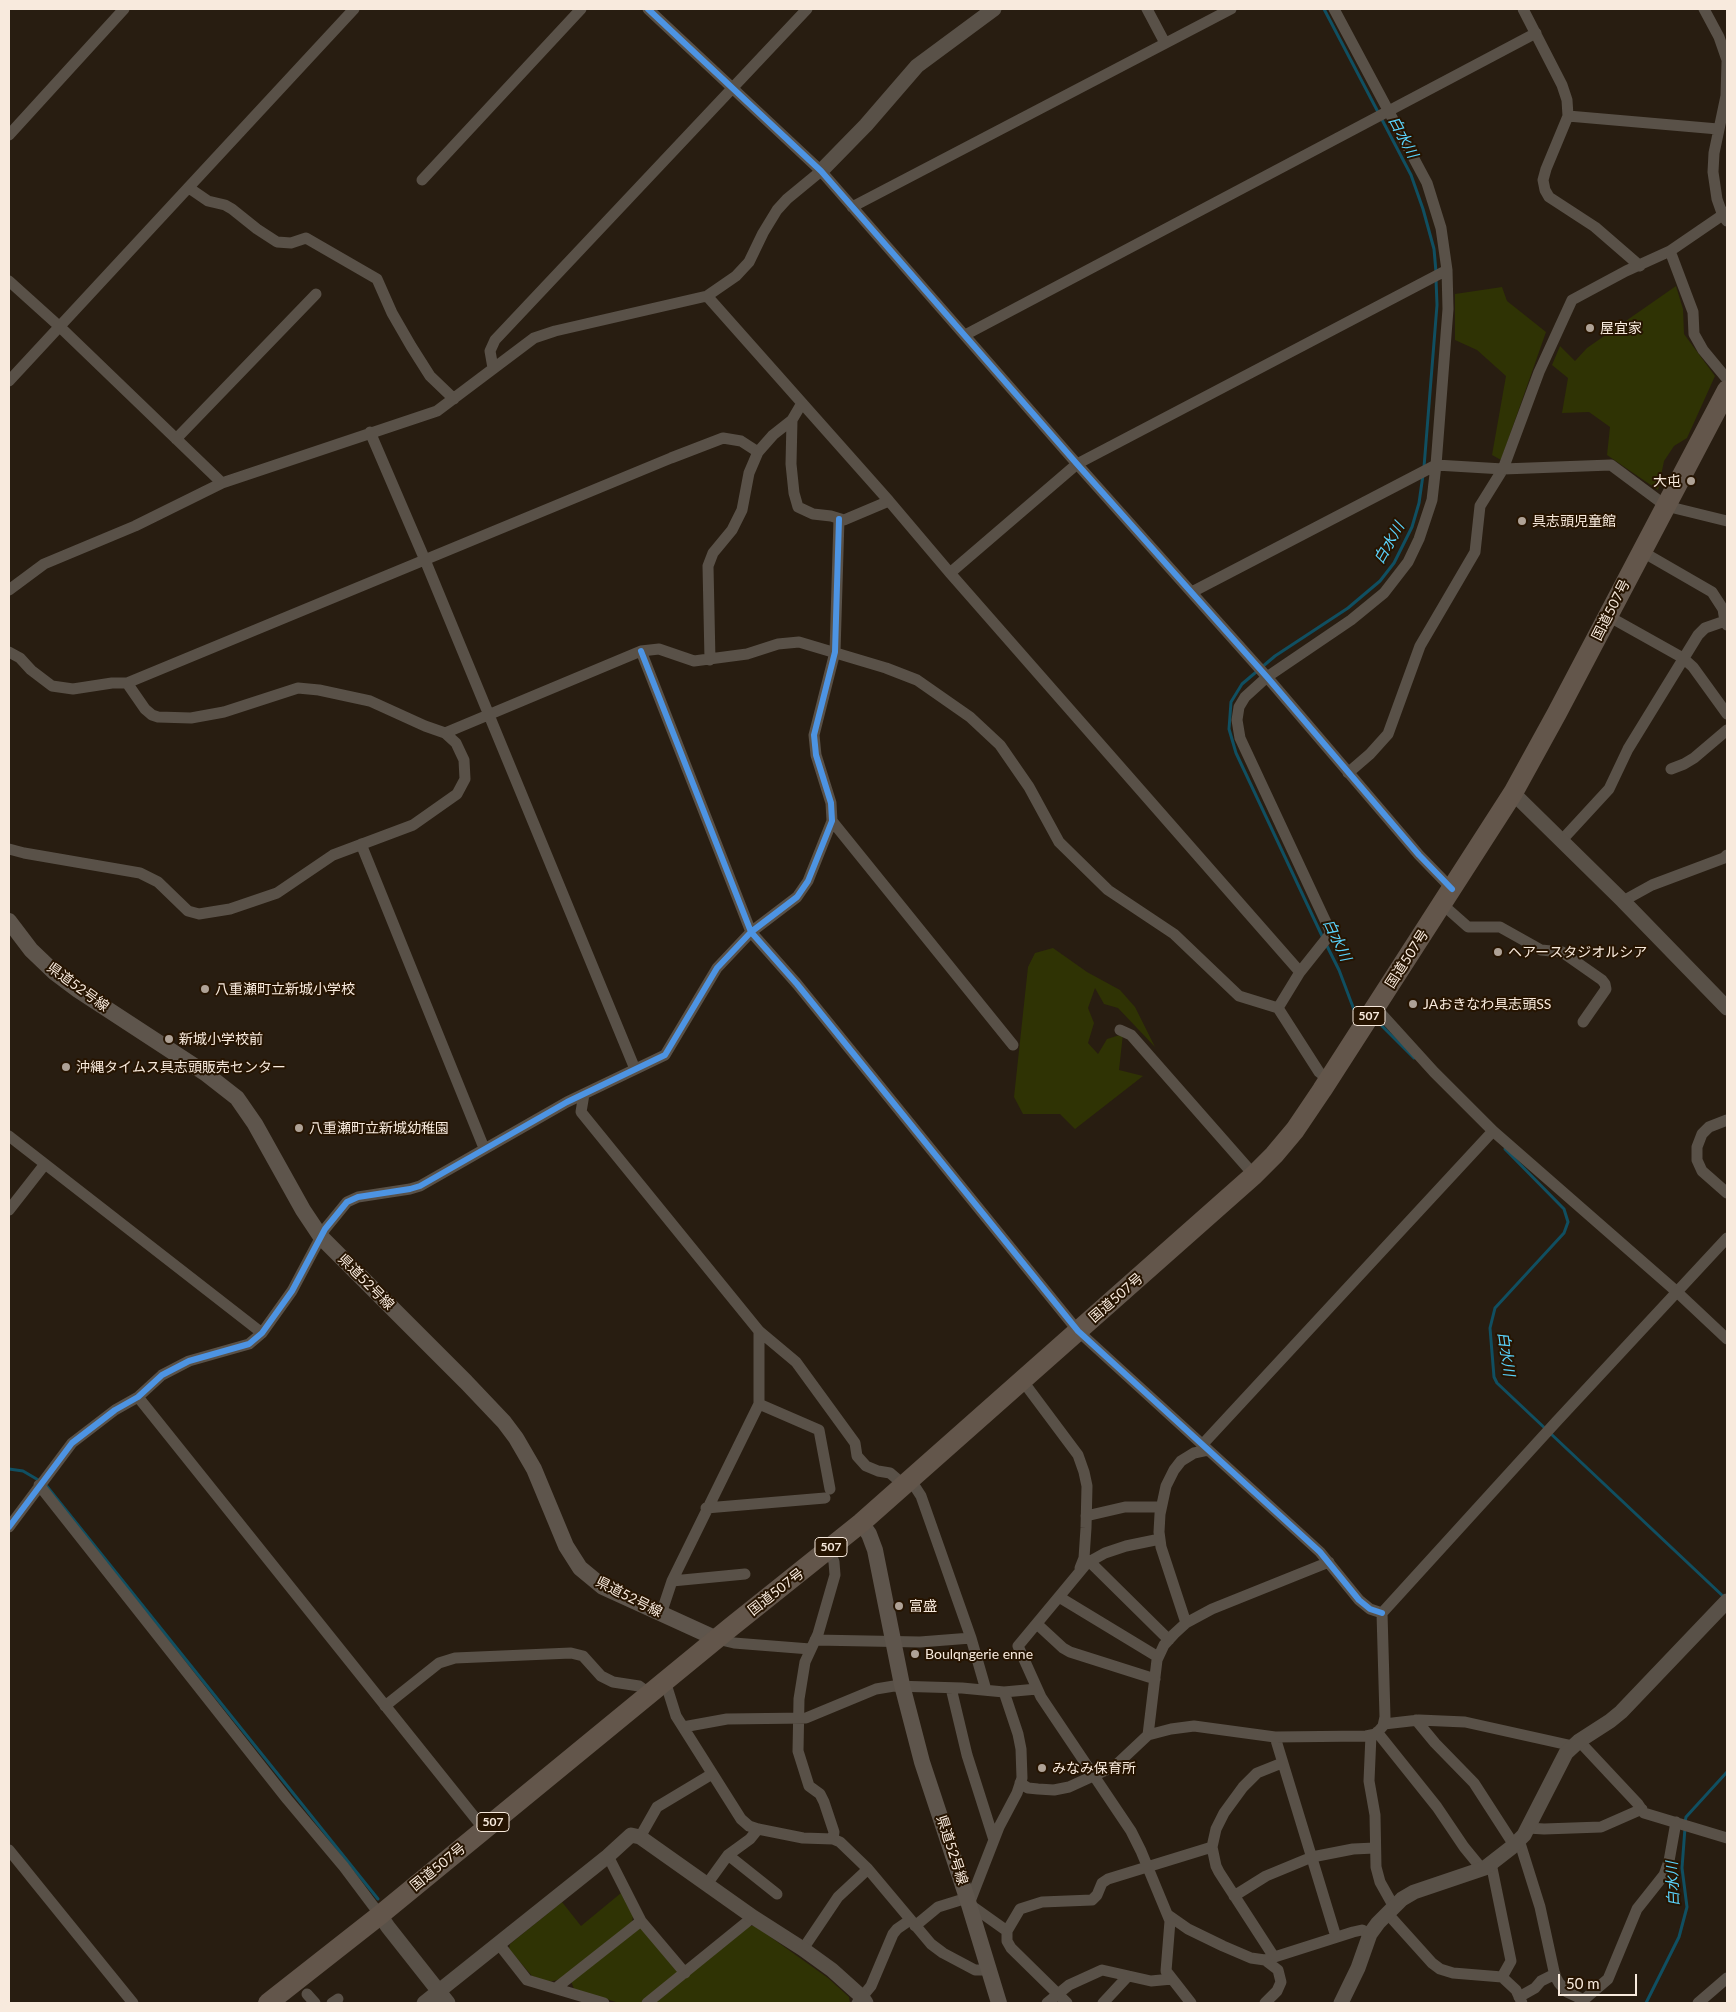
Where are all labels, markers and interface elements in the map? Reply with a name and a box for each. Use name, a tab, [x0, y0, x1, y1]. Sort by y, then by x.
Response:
water label: 白水川	[1384, 113, 1422, 161]
place label: 屋宜家	[1600, 320, 1642, 336]
marker: 屋宜家	[1584, 322, 1596, 334]
place label: 大屯	[1653, 473, 1681, 489]
marker: 大屯	[1685, 475, 1697, 487]
place label: 具志頭児童館	[1532, 513, 1616, 529]
marker: 具志頭児童館	[1516, 515, 1528, 527]
water label: 白水川	[1370, 519, 1408, 567]
street label: 国道507号	[1588, 577, 1634, 643]
water label: 白水川	[1319, 916, 1355, 964]
street label: 国道507号	[1382, 927, 1432, 991]
place label: ヘアースタジオルシア	[1508, 944, 1647, 960]
marker: ヘアースタジオルシア	[1492, 946, 1504, 958]
street label: 県道52号線	[44, 959, 112, 1015]
place label: 八重瀬町立新城小学校	[215, 981, 355, 997]
marker: 八重瀬町立新城小学校	[199, 983, 211, 995]
place label: JAおきなわ具志頭SS	[1423, 996, 1551, 1012]
marker: JAおきなわ具志頭SS	[1407, 998, 1419, 1010]
road number: 507	[1353, 1006, 1385, 1026]
place label: 新城小学校前	[179, 1031, 263, 1047]
marker: 新城小学校前	[163, 1033, 175, 1045]
place label: 沖縄タイムス具志頭販売センター	[76, 1059, 286, 1075]
marker: 沖縄タイムス具志頭販売センター	[60, 1061, 72, 1073]
place label: 八重瀬町立新城幼稚園	[309, 1120, 449, 1136]
marker: 八重瀬町立新城幼稚園	[293, 1122, 305, 1134]
street label: 県道52号線	[335, 1251, 397, 1313]
street label: 国道507号	[1085, 1270, 1147, 1326]
water label: 白水川	[1494, 1330, 1518, 1378]
road number: 507	[815, 1538, 847, 1556]
street label: 国道507号	[745, 1565, 807, 1619]
street label: 県道52号線	[593, 1573, 665, 1621]
place label: 富盛	[909, 1598, 937, 1614]
marker: 富盛	[893, 1600, 905, 1612]
place label: Boulqngerie enne	[925, 1646, 1033, 1662]
marker: Boulqngerie enne	[909, 1648, 921, 1660]
place label: みなみ保育所	[1052, 1760, 1136, 1776]
marker: みなみ保育所	[1036, 1762, 1048, 1774]
road number: 507	[477, 1812, 509, 1831]
street label: 県道52号線	[933, 1813, 971, 1887]
street label: 国道507号	[407, 1840, 469, 1894]
water label: 白水川	[1663, 1861, 1683, 1907]
scale bar	[1561, 1964, 1640, 1996]
text: 50 m	[1566, 1974, 1600, 1992]

